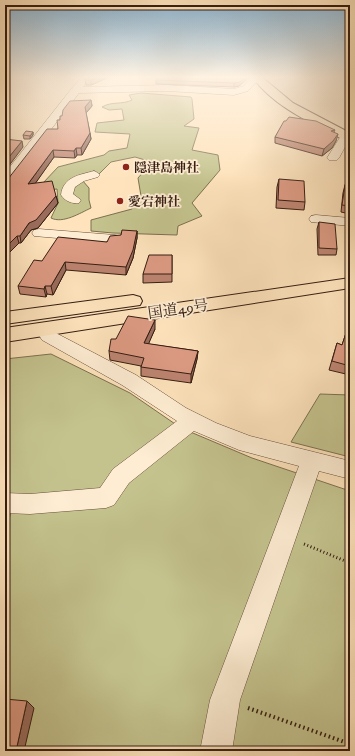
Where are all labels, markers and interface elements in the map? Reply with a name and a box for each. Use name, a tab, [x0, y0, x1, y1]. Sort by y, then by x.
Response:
place label: 隠津島神社	[134, 160, 199, 176]
marker: 隠津島神社	[121, 162, 131, 172]
place label: 愛宕神社	[128, 194, 180, 210]
marker: 愛宕神社	[115, 196, 125, 206]
street label: 国道49号	[146, 296, 210, 323]

